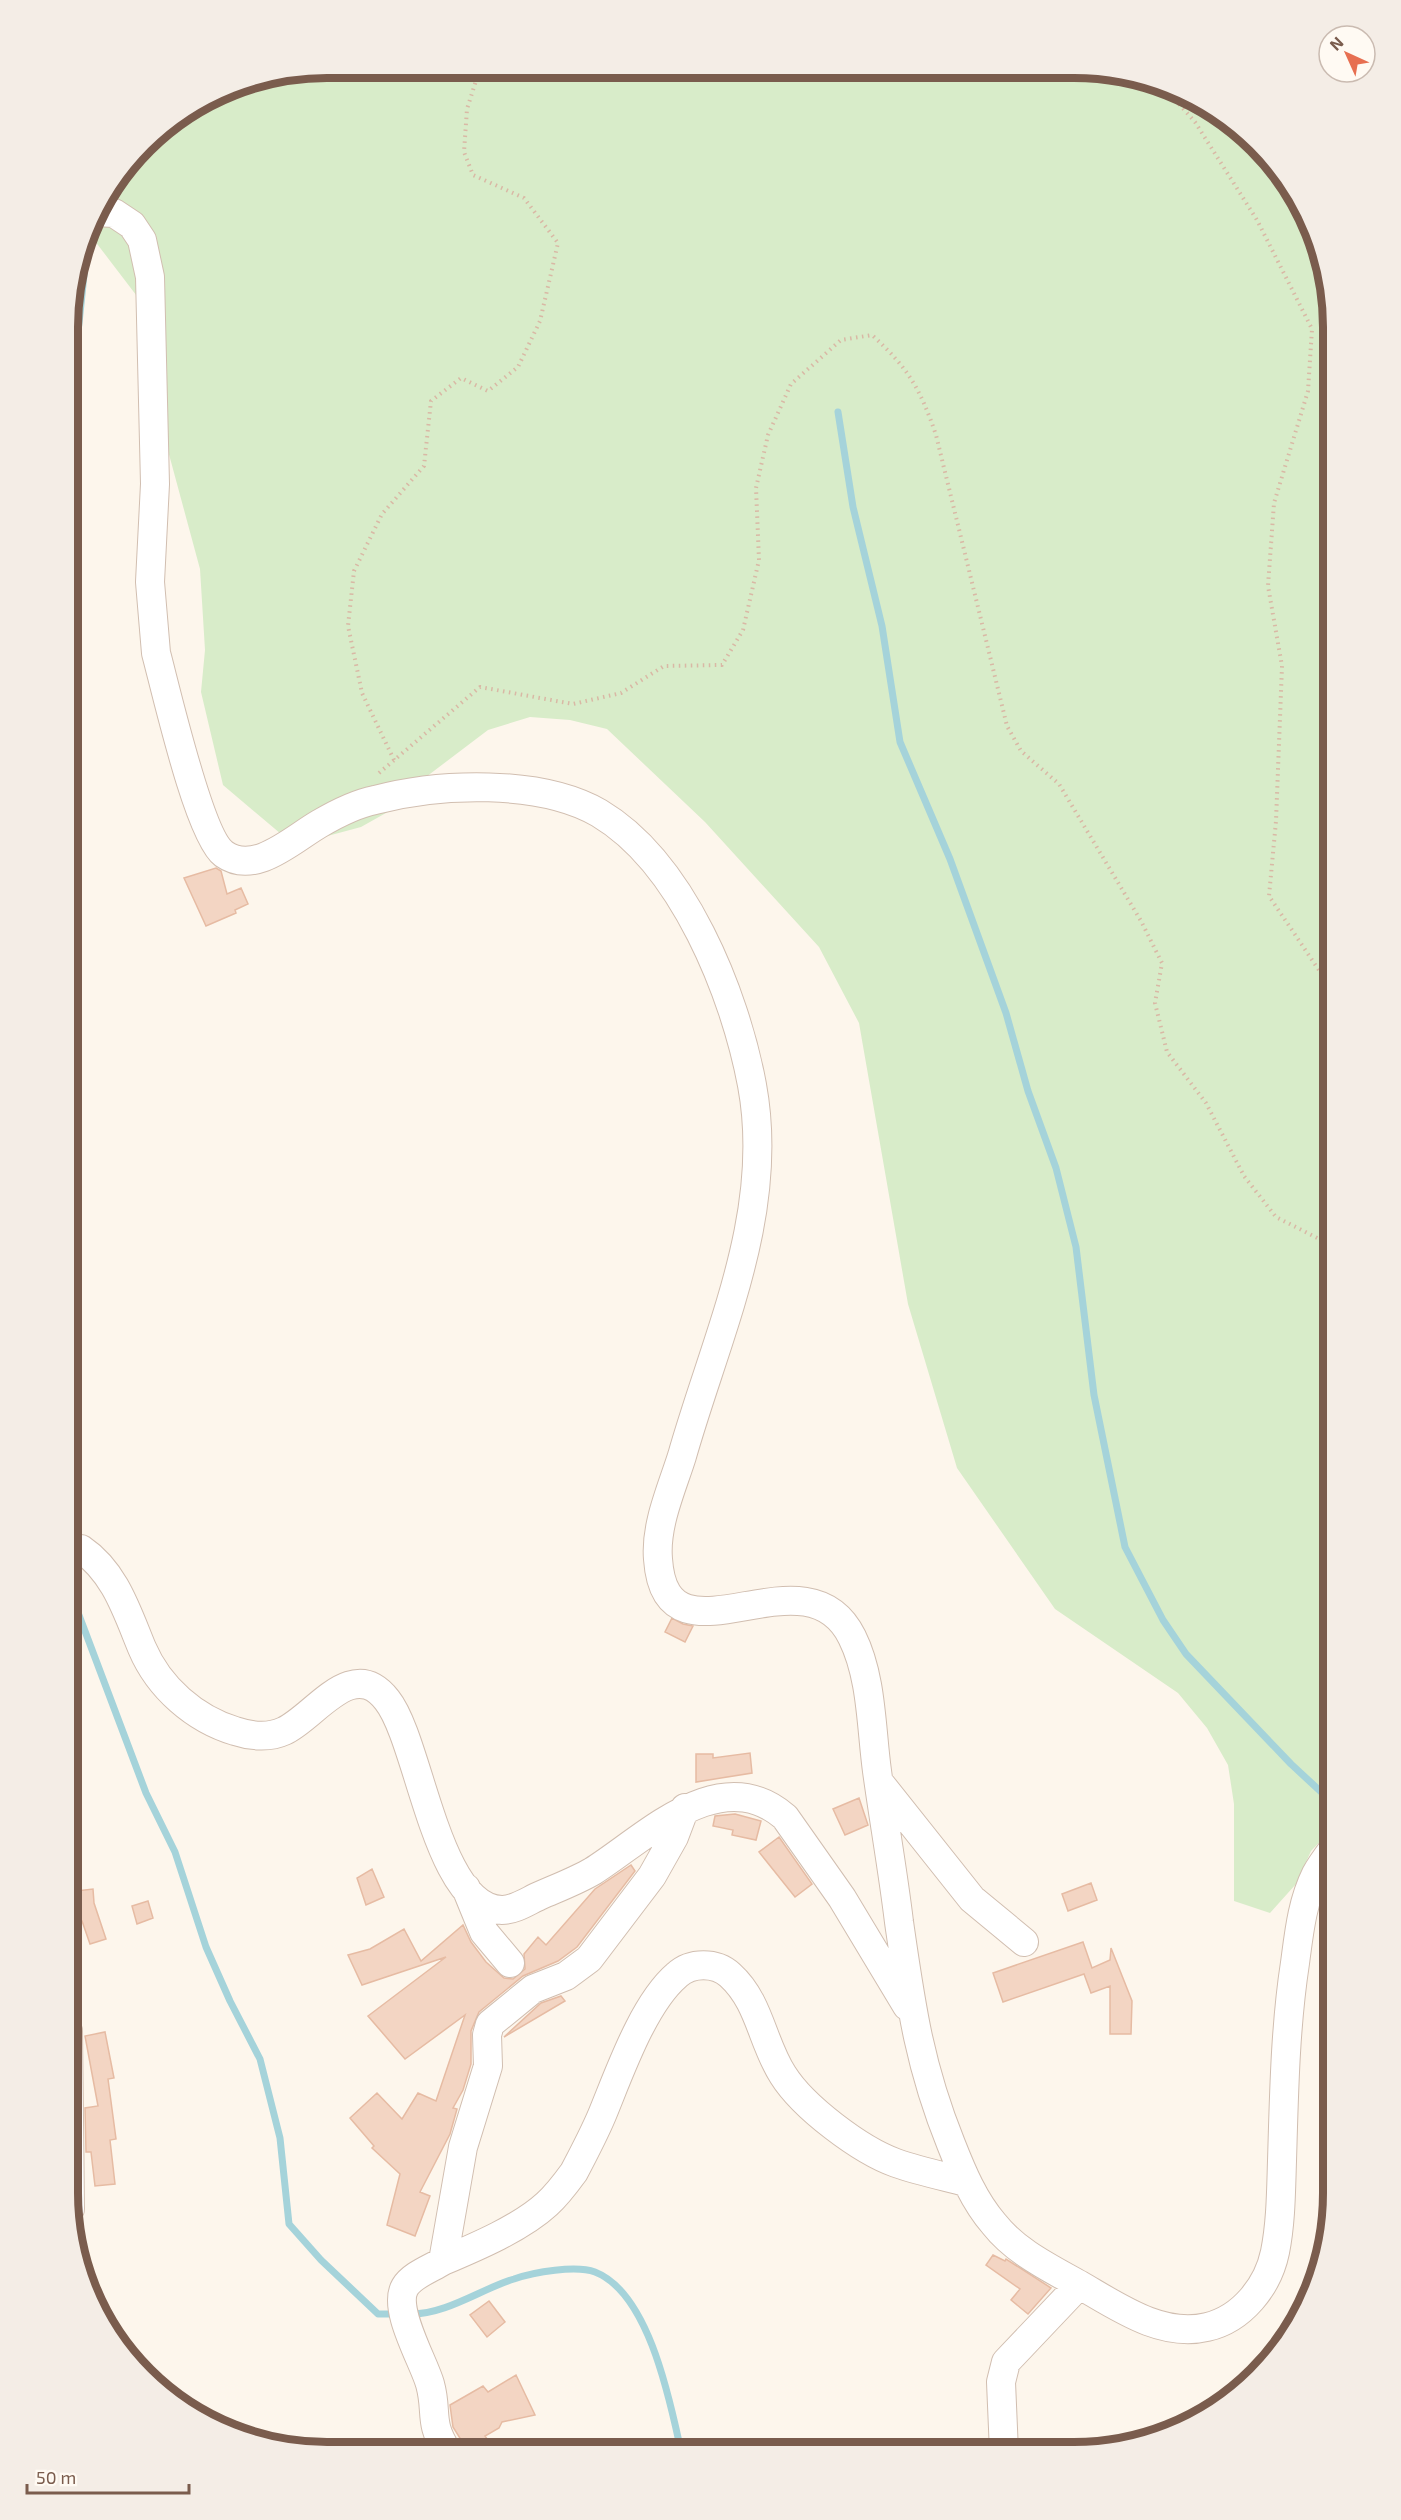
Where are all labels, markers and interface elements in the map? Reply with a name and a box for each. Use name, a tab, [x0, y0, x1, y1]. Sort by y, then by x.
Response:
north arrow	[1317, 24, 1377, 84]
text: N	[1325, 32, 1347, 54]
scale bar	[27, 2457, 189, 2495]
text: 50 m	[36, 2466, 76, 2488]

